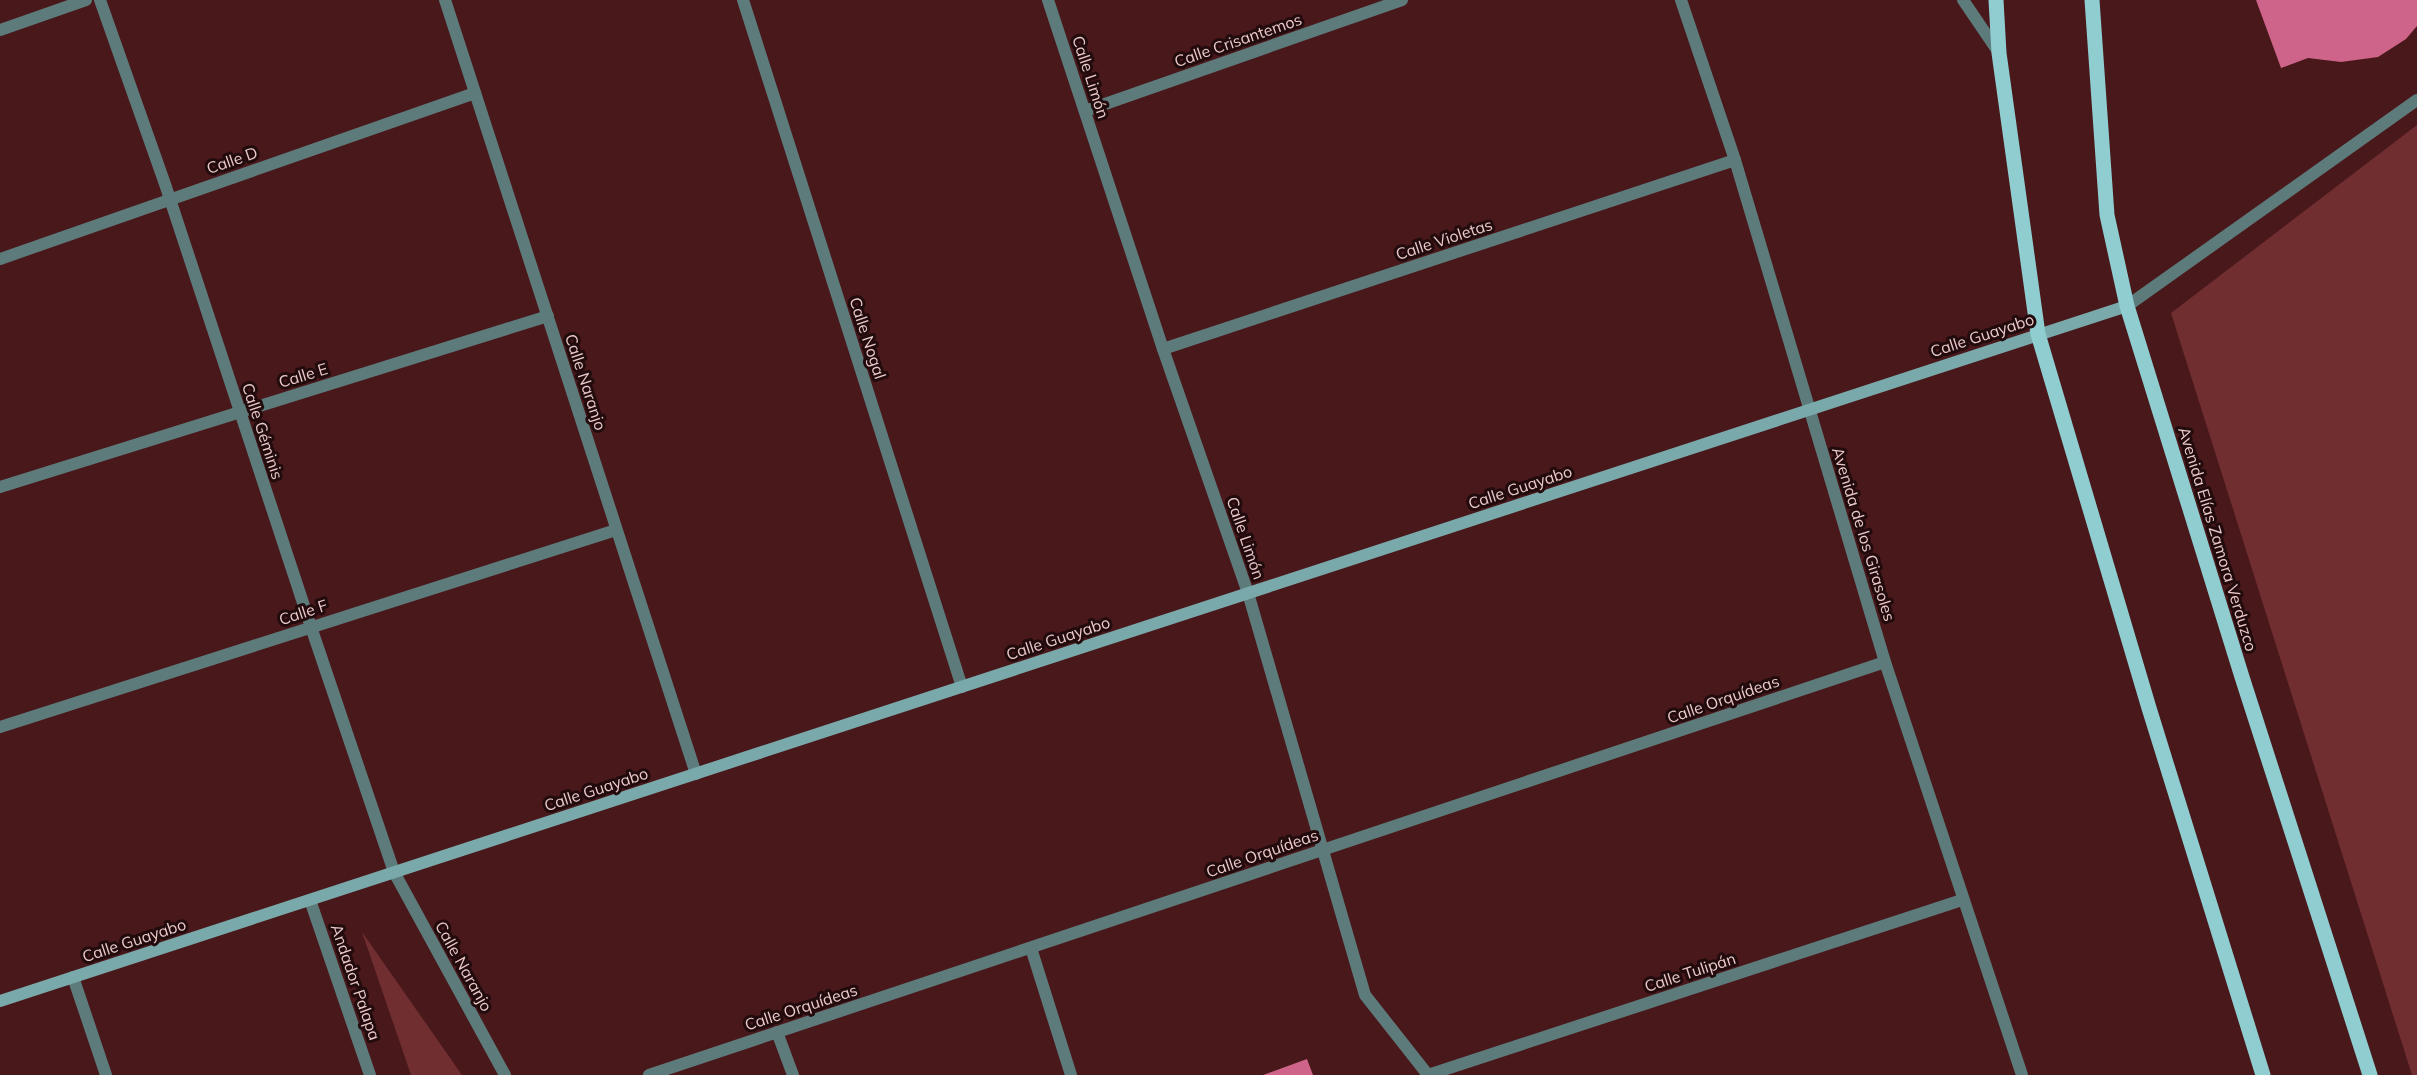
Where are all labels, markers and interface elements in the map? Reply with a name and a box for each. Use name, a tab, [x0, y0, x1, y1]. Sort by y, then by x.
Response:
street label: Calle Crisantemos	[1172, 9, 1304, 71]
street label: Calle Limón	[1068, 33, 1114, 121]
street label: Calle D	[204, 142, 260, 178]
street label: Calle Violetas	[1393, 214, 1495, 264]
street label: Calle Nogal	[845, 295, 891, 381]
street label: Calle Guayabo	[1928, 309, 2036, 361]
street label: Calle Naranjo	[561, 331, 611, 433]
street label: Calle E	[276, 358, 330, 392]
street label: Calle Géminis	[238, 380, 288, 482]
street label: Avenida Elías Zamora Verduzco	[2174, 424, 2262, 654]
street label: Avenida de los Girasoles	[1828, 445, 1900, 623]
street label: Calle Guayabo	[1466, 461, 1574, 513]
street label: Calle Limón	[1223, 494, 1269, 582]
street label: Calle F	[276, 595, 330, 629]
street label: Calle Guayabo	[1004, 612, 1112, 664]
street label: Calle Orquídeas	[1664, 670, 1782, 728]
street label: Calle Guayabo	[542, 763, 650, 815]
street label: Calle Orquídeas	[1203, 824, 1321, 882]
street label: Calle Guayabo	[80, 914, 188, 966]
street label: Calle Naranjo	[431, 917, 497, 1015]
street label: Andador Palapa	[327, 921, 385, 1043]
street label: Calle Tulipán	[1642, 948, 1738, 996]
street label: Calle Orquídeas	[742, 979, 860, 1035]

